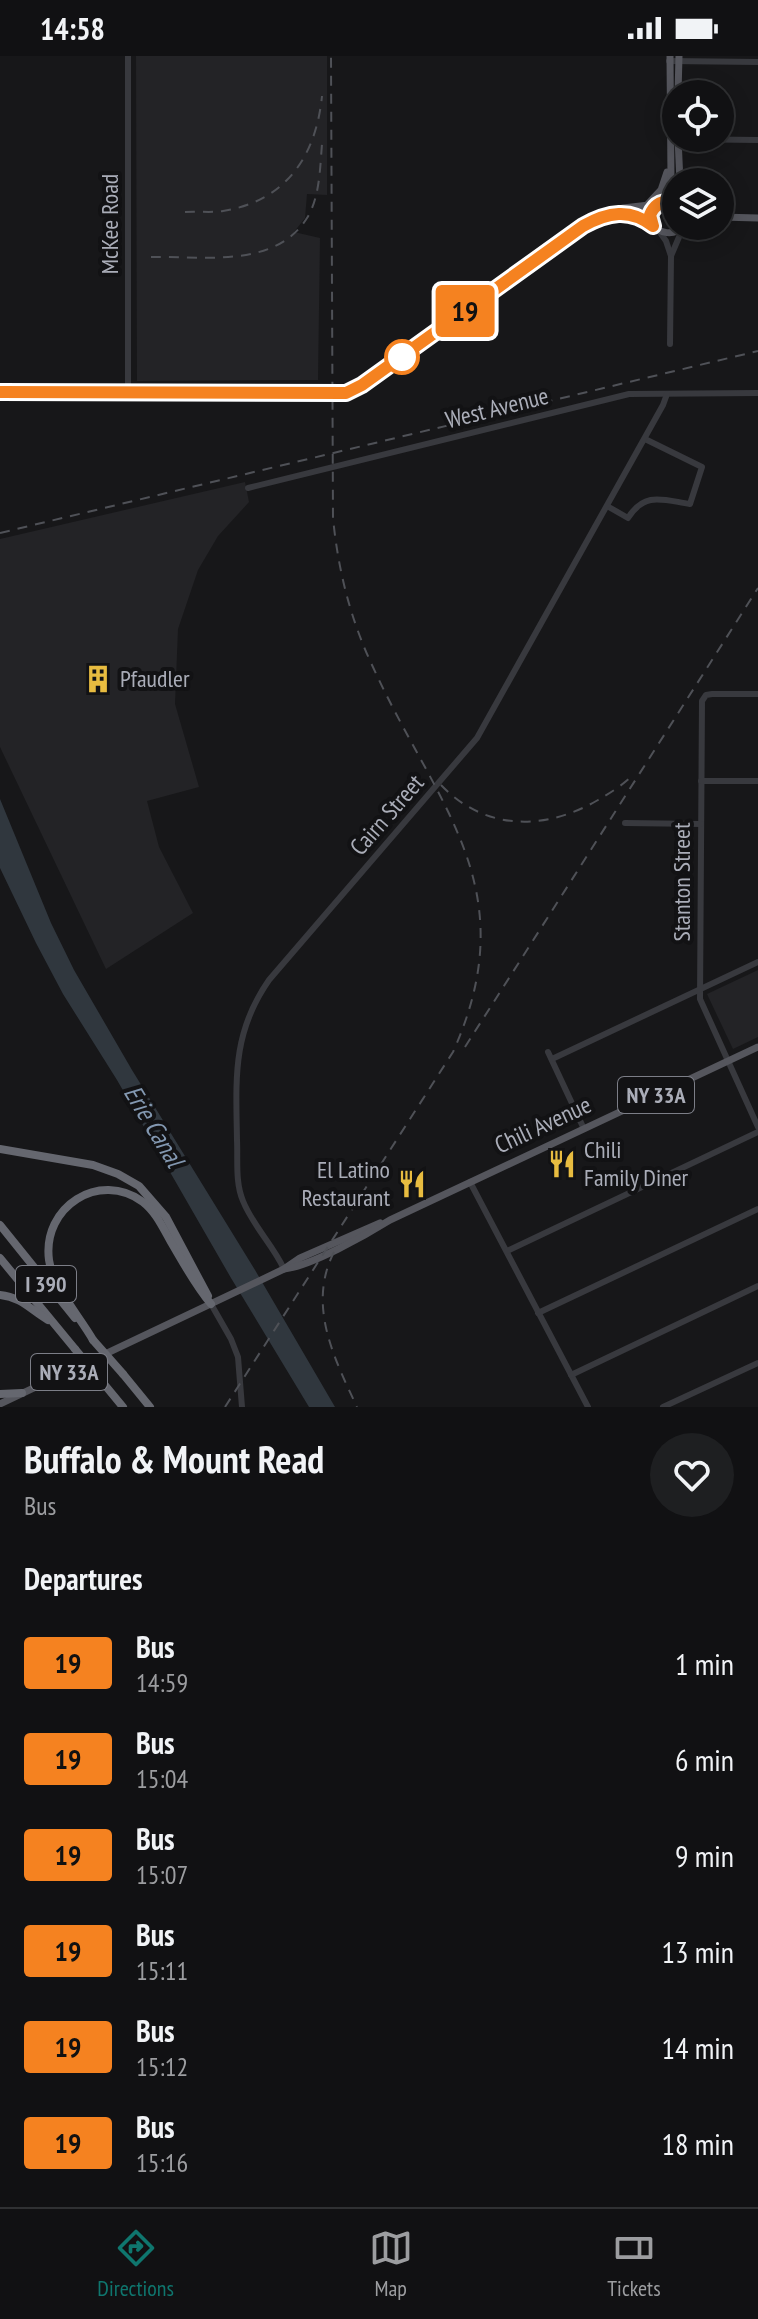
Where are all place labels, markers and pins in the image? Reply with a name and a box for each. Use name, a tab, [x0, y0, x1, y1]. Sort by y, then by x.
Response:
unlabelled marker	[385, 340, 419, 374]
place label: Pfaudler	[120, 663, 190, 694]
building icon: Pfaudler	[83, 664, 113, 694]
place label: Chili Family Diner	[584, 1134, 689, 1193]
restaurant icon: Chili Family Diner	[547, 1149, 577, 1179]
place label: El Latino Restaurant	[301, 1154, 390, 1213]
restaurant icon: El Latino Restaurant	[397, 1169, 427, 1199]

